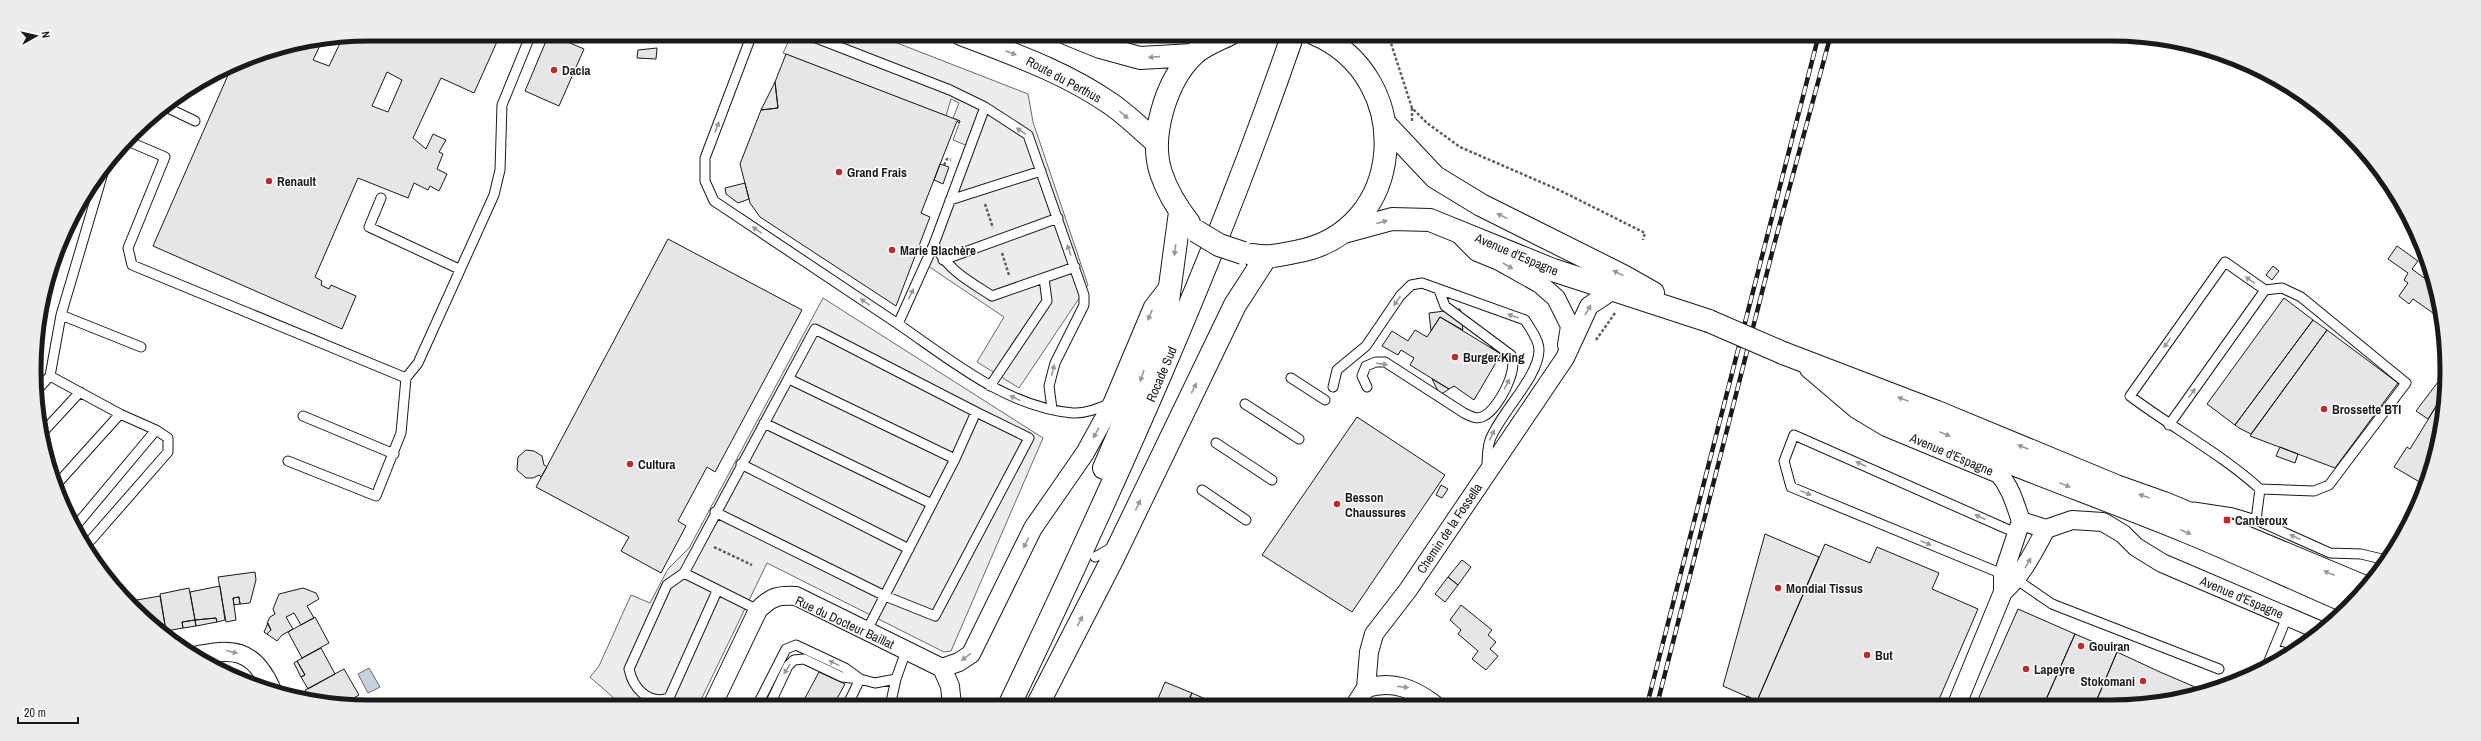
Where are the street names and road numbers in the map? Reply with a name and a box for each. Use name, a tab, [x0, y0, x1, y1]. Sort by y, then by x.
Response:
street label: Route du Perthus	[1023, 52, 1104, 106]
street label: Avenue d'Espagne	[1472, 229, 1561, 280]
street label: Rocade Sud	[1142, 344, 1181, 405]
street label: Avenue d'Espagne	[1907, 429, 1996, 480]
street label: Chemin de la Fossella	[1413, 480, 1486, 577]
street label: Avenue d'Espagne	[2197, 572, 2286, 623]
street label: Rue du Docteur Baillat	[793, 592, 897, 653]

